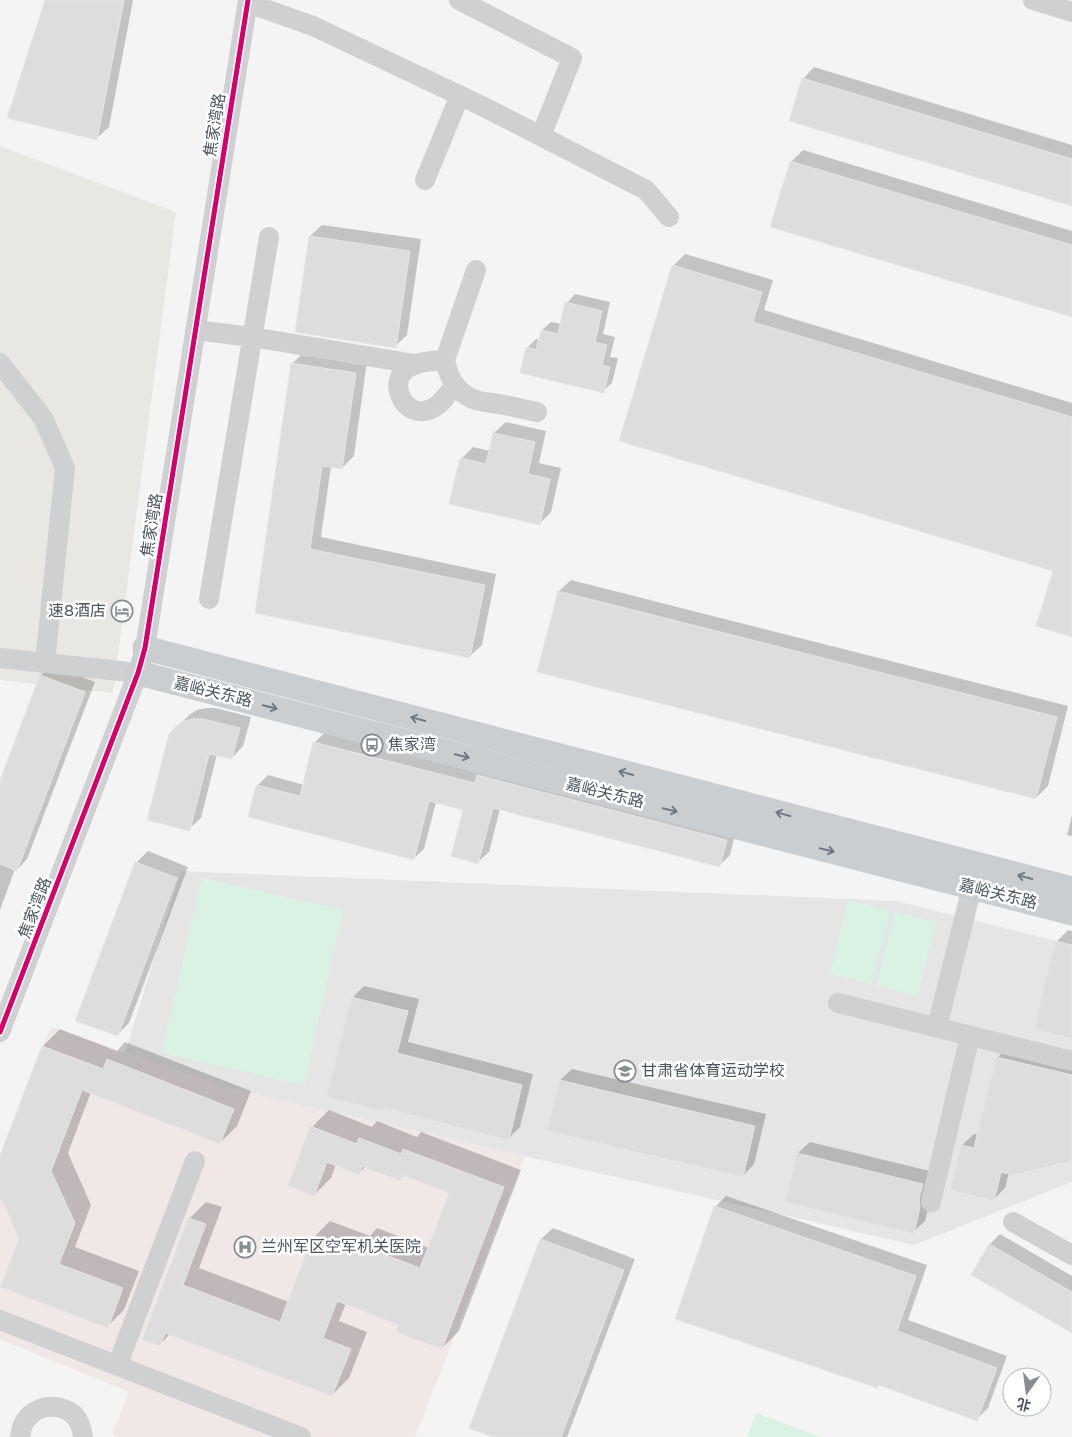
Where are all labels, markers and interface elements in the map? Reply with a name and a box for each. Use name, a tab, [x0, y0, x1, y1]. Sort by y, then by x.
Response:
street label: 焦家湾路	[200, 92, 230, 158]
street label: 焦家湾路	[137, 492, 167, 558]
hotel icon: 速8酒店	[110, 599, 134, 623]
place label: 速8酒店	[48, 601, 106, 621]
street label: 嘉峪关东路	[172, 673, 254, 711]
one-way arrow	[262, 703, 278, 712]
one-way arrow	[410, 713, 426, 723]
bus stop icon: 焦家湾	[360, 733, 384, 757]
place label: 焦家湾	[388, 735, 436, 755]
one-way arrow	[453, 752, 469, 761]
one-way arrow	[618, 768, 634, 777]
street label: 嘉峪关东路	[564, 774, 646, 812]
one-way arrow	[661, 805, 677, 815]
one-way arrow	[775, 808, 791, 818]
one-way arrow	[819, 846, 835, 855]
one-way arrow	[1017, 871, 1033, 881]
street label: 焦家湾路	[14, 875, 56, 941]
street label: 嘉峪关东路	[957, 875, 1039, 913]
school or university icon: 甘肃省体育运动学校	[613, 1059, 637, 1083]
place label: 甘肃省体育运动学校	[641, 1061, 785, 1081]
hospital icon: 兰州军区空军机关医院	[233, 1235, 257, 1259]
place label: 兰州军区空军机关医院	[261, 1237, 421, 1257]
north arrow	[1002, 1367, 1052, 1417]
text: 北	[1015, 1394, 1033, 1414]

